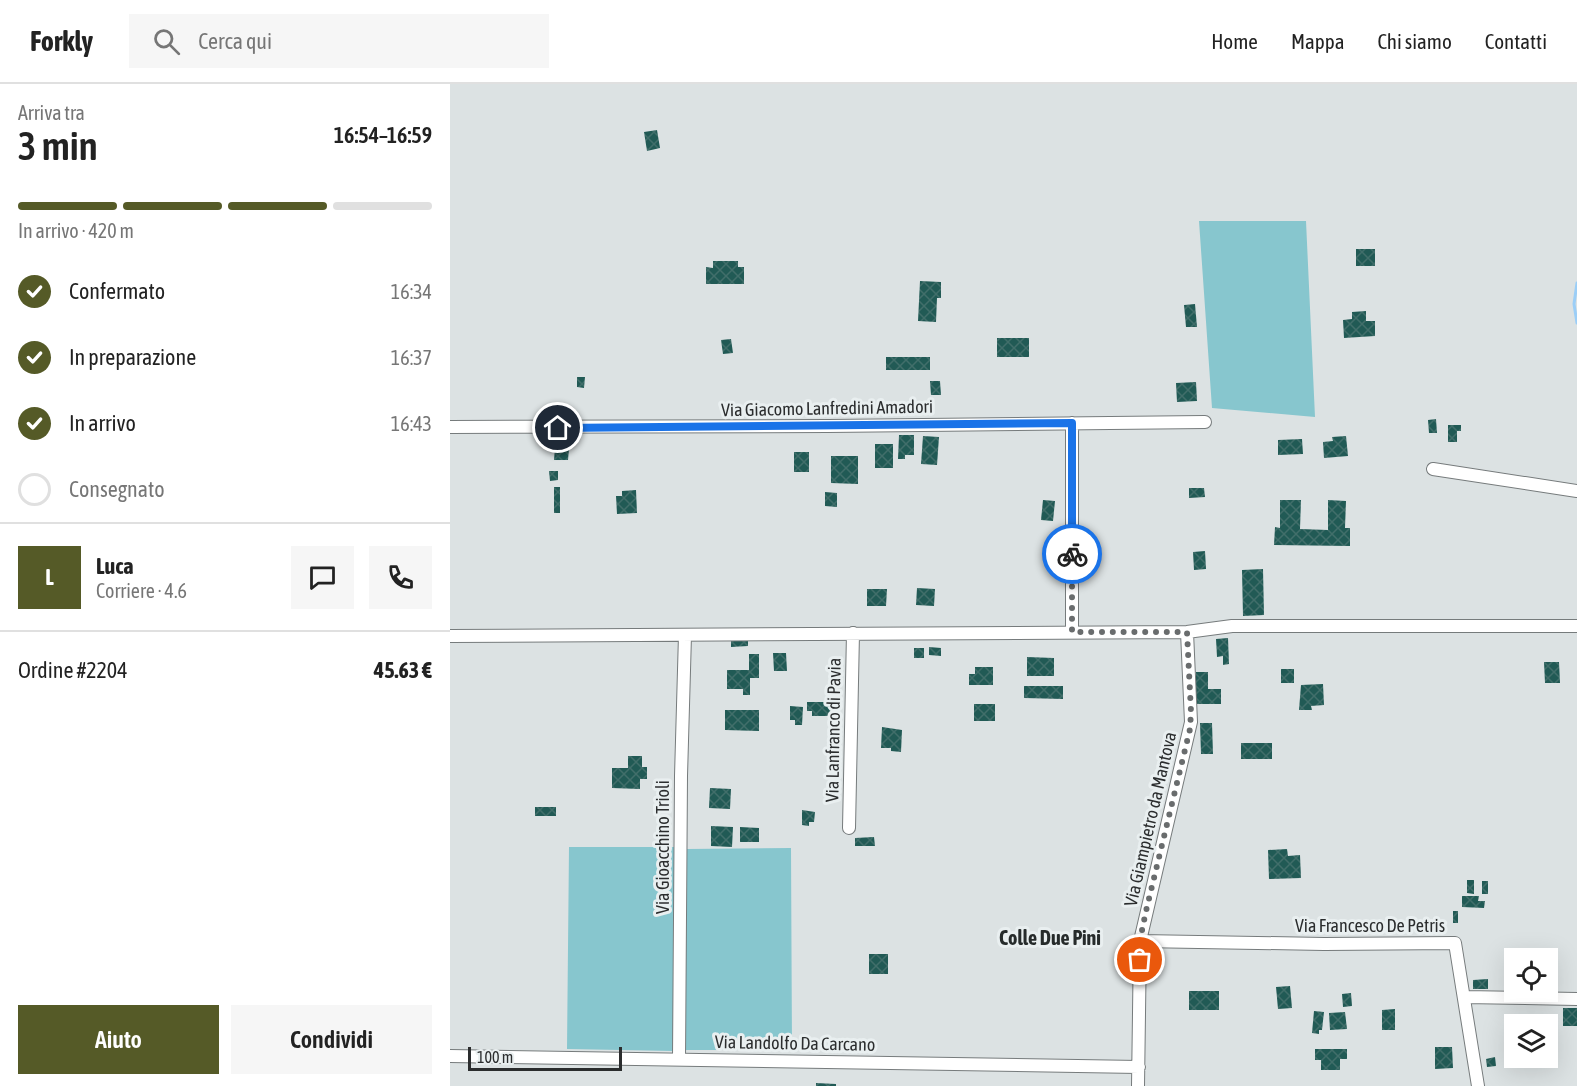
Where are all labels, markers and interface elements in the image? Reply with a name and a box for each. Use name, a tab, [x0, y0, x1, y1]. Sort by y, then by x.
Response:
search box	[129, 14, 549, 68]
text: Forkly	[30, 25, 93, 57]
icon: search	[150, 25, 183, 58]
text: Cerca qui	[198, 28, 272, 54]
text: Home	[1211, 29, 1258, 53]
text: Mappa	[1291, 29, 1344, 53]
text: Chi siamo	[1377, 29, 1452, 53]
text: Contatti	[1485, 29, 1547, 53]
text: Arriva tra	[18, 101, 85, 124]
text: 16:54–16:59	[334, 122, 432, 148]
text: 3 min	[18, 124, 98, 168]
text: In arrivo · 420 m	[18, 219, 134, 242]
icon: check	[18, 275, 51, 308]
text: Confermato	[69, 278, 165, 304]
text: 16:34	[391, 280, 432, 303]
icon: check	[18, 341, 51, 374]
text: In preparazione	[69, 344, 196, 370]
text: 16:37	[391, 346, 432, 369]
street label: Via Giacomo Lanfredini Amadori	[721, 396, 933, 420]
pin	[532, 402, 583, 453]
icon: check	[18, 407, 51, 440]
text: In arrivo	[69, 410, 136, 436]
icon: home	[541, 411, 574, 444]
text: 16:43	[391, 412, 432, 435]
text: Consegnato	[69, 476, 164, 502]
courier	[1042, 524, 1102, 584]
icon: bike	[1056, 538, 1089, 571]
button: chat	[291, 546, 354, 609]
button: phone	[369, 546, 432, 609]
text: Luca	[96, 553, 134, 579]
text: L	[45, 564, 54, 590]
text: Corriere · 4.6	[96, 579, 187, 602]
text: Ordine #2204	[18, 657, 128, 683]
text: 45.63 €	[374, 657, 432, 683]
street label: Via Lanfranco di Pavia	[821, 658, 845, 802]
street label: Via Giampietro da Mantova	[1120, 730, 1180, 908]
street label: Via Gioacchino Trioli	[652, 780, 673, 914]
street label: Via Francesco De Petris	[1295, 915, 1445, 936]
district label: Colle Due Pini	[999, 926, 1101, 949]
pin	[1114, 934, 1165, 985]
icon: bag	[1123, 943, 1156, 976]
map controls	[1504, 948, 1558, 1068]
button: locate	[1504, 948, 1558, 1002]
button: Aiuto	[18, 1005, 219, 1074]
button: Condividi	[231, 1005, 432, 1074]
button: layers	[1504, 1014, 1558, 1068]
street label: Via Landolfo Da Carcano	[715, 1031, 875, 1055]
scale bar	[468, 1044, 622, 1072]
text: 100 m	[477, 1048, 513, 1066]

